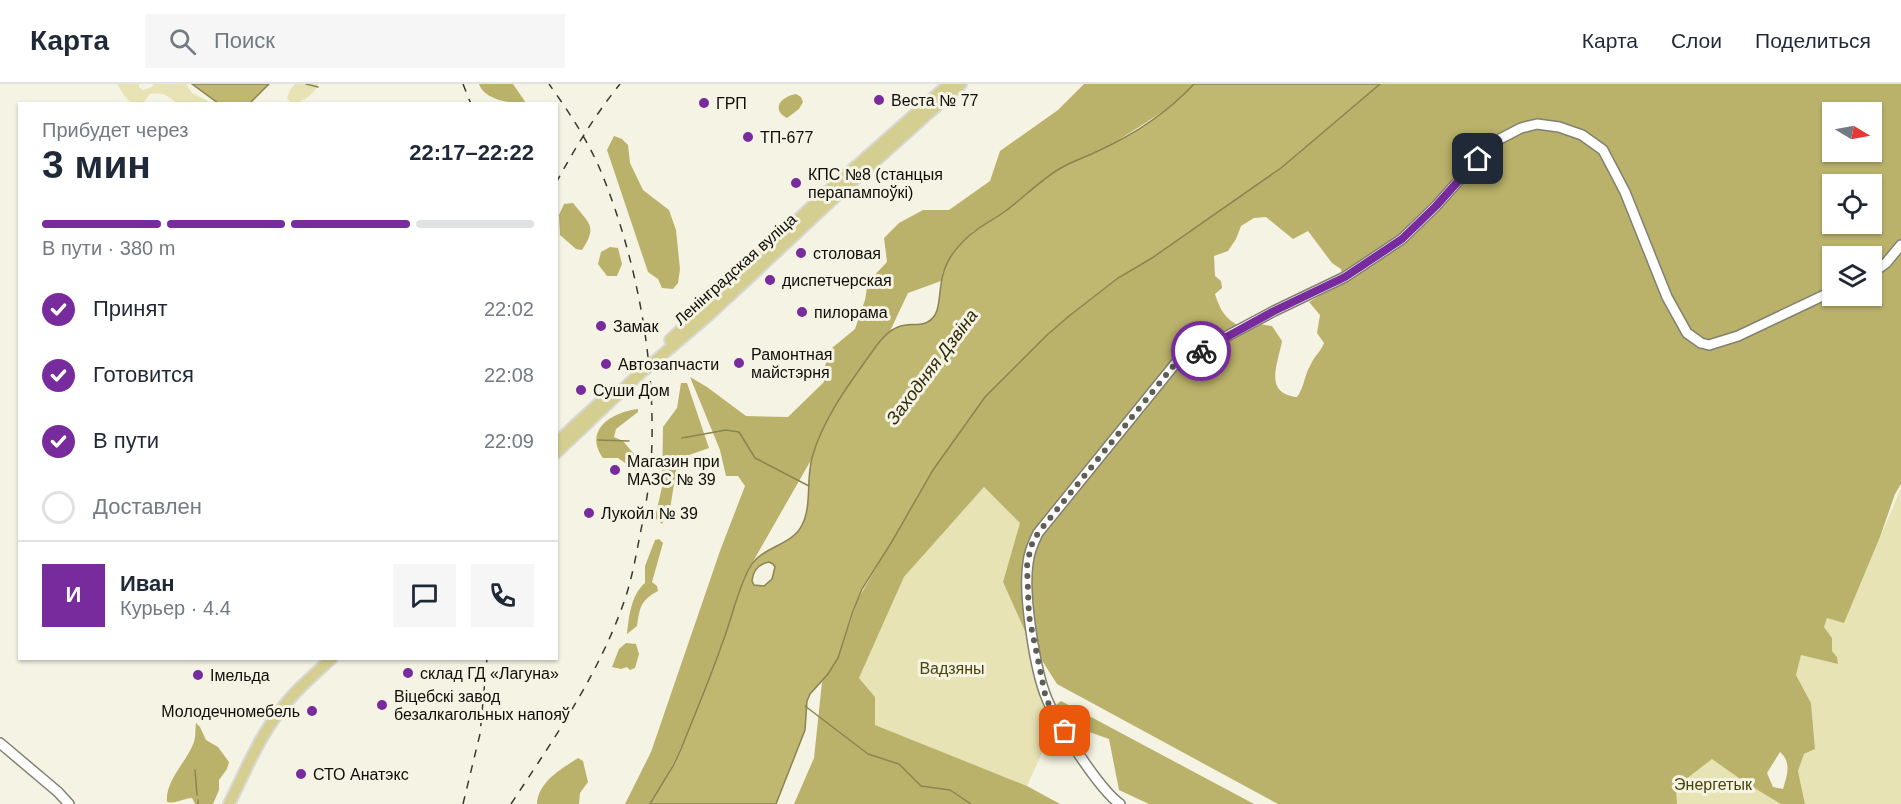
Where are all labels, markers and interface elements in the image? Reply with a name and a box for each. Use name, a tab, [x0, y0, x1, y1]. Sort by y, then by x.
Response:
search box	[145, 14, 565, 68]
text: Карта	[30, 25, 109, 56]
icon: search	[166, 25, 199, 58]
text: Поиск	[214, 28, 275, 53]
text: Карта	[1582, 29, 1638, 52]
text: Слои	[1671, 29, 1722, 52]
text: Поделиться	[1755, 29, 1871, 52]
place label: Веста № 77	[891, 92, 979, 109]
marker: Веста № 77	[872, 93, 886, 107]
place label: ГРП	[716, 95, 747, 112]
marker: ГРП	[697, 96, 711, 110]
north arrow	[1822, 102, 1882, 162]
map controls	[1822, 102, 1882, 306]
text: Прибудет через	[42, 119, 188, 141]
place label: ТП-677	[760, 129, 813, 146]
marker: ТП-677	[741, 130, 755, 144]
pin	[1452, 133, 1503, 184]
text: 22:17–22:22	[409, 140, 534, 165]
icon: home	[1461, 142, 1494, 175]
text: 3 мин	[42, 143, 151, 186]
place label: КПС №8 (станцыя перапампоўкі)	[808, 166, 943, 201]
button: locate	[1822, 174, 1882, 234]
marker: КПС №8 (станцыя перапампоўкі)	[789, 176, 803, 190]
street label: Ленінградская вуліца	[671, 210, 800, 328]
text: В пути · 380 m	[42, 237, 175, 259]
place label: столовая	[813, 245, 881, 262]
marker: столовая	[794, 246, 808, 260]
button: layers	[1822, 246, 1882, 306]
place label: диспетчерская	[782, 272, 892, 289]
marker: диспетчерская	[763, 273, 777, 287]
icon: check	[42, 293, 75, 326]
text: Принят	[93, 296, 167, 321]
text: 22:02	[484, 298, 534, 320]
place label: пилорама	[814, 304, 888, 321]
marker: пилорама	[795, 305, 809, 319]
water label: Заходняя Дзвіна	[882, 306, 982, 428]
place label: Замак	[613, 318, 659, 335]
marker: Замак	[594, 319, 608, 333]
courier	[1171, 321, 1231, 381]
icon: bike	[1185, 335, 1218, 368]
place label: Рамонтная майстэрня	[751, 346, 833, 381]
place label: Автозапчасти	[618, 356, 719, 373]
marker: Рамонтная майстэрня	[732, 356, 746, 370]
marker: Автозапчасти	[599, 357, 613, 371]
icon: check	[42, 359, 75, 392]
text: Готовится	[93, 362, 194, 387]
text: 22:08	[484, 364, 534, 386]
place label: Суши Дом	[593, 382, 670, 399]
marker: Суши Дом	[574, 383, 588, 397]
icon: check	[42, 425, 75, 458]
text: В пути	[93, 428, 159, 453]
text: 22:09	[484, 430, 534, 452]
place label: Магазин при МАЗС № 39	[627, 453, 720, 488]
marker: Магазин при МАЗС № 39	[608, 463, 622, 477]
text: Доставлен	[93, 494, 202, 519]
place label: Лукойл № 39	[601, 505, 698, 522]
marker: Лукойл № 39	[582, 506, 596, 520]
button: chat	[393, 564, 456, 627]
button: phone	[471, 564, 534, 627]
text: Иван	[120, 571, 175, 596]
text: И	[66, 582, 81, 607]
text: Курьер · 4.4	[120, 597, 231, 619]
park label: Вадзяны	[919, 660, 985, 677]
place label: склад ГД «Лагуна»	[420, 665, 559, 682]
marker: склад ГД «Лагуна»	[401, 666, 415, 680]
place label: Імельда	[210, 667, 270, 684]
marker: Імельда	[191, 668, 205, 682]
place label: Віцебскі завод безалкагольных напояў	[394, 688, 570, 723]
marker: Віцебскі завод безалкагольных напояў	[375, 698, 389, 712]
place label: Молодечномебель	[161, 703, 300, 720]
marker: Молодечномебель	[305, 704, 319, 718]
pin	[1039, 705, 1090, 756]
icon: bag	[1048, 714, 1081, 747]
place label: СТО Анатэкс	[313, 766, 409, 783]
marker: СТО Анатэкс	[294, 767, 308, 781]
park label: Энергетык	[1674, 776, 1753, 793]

